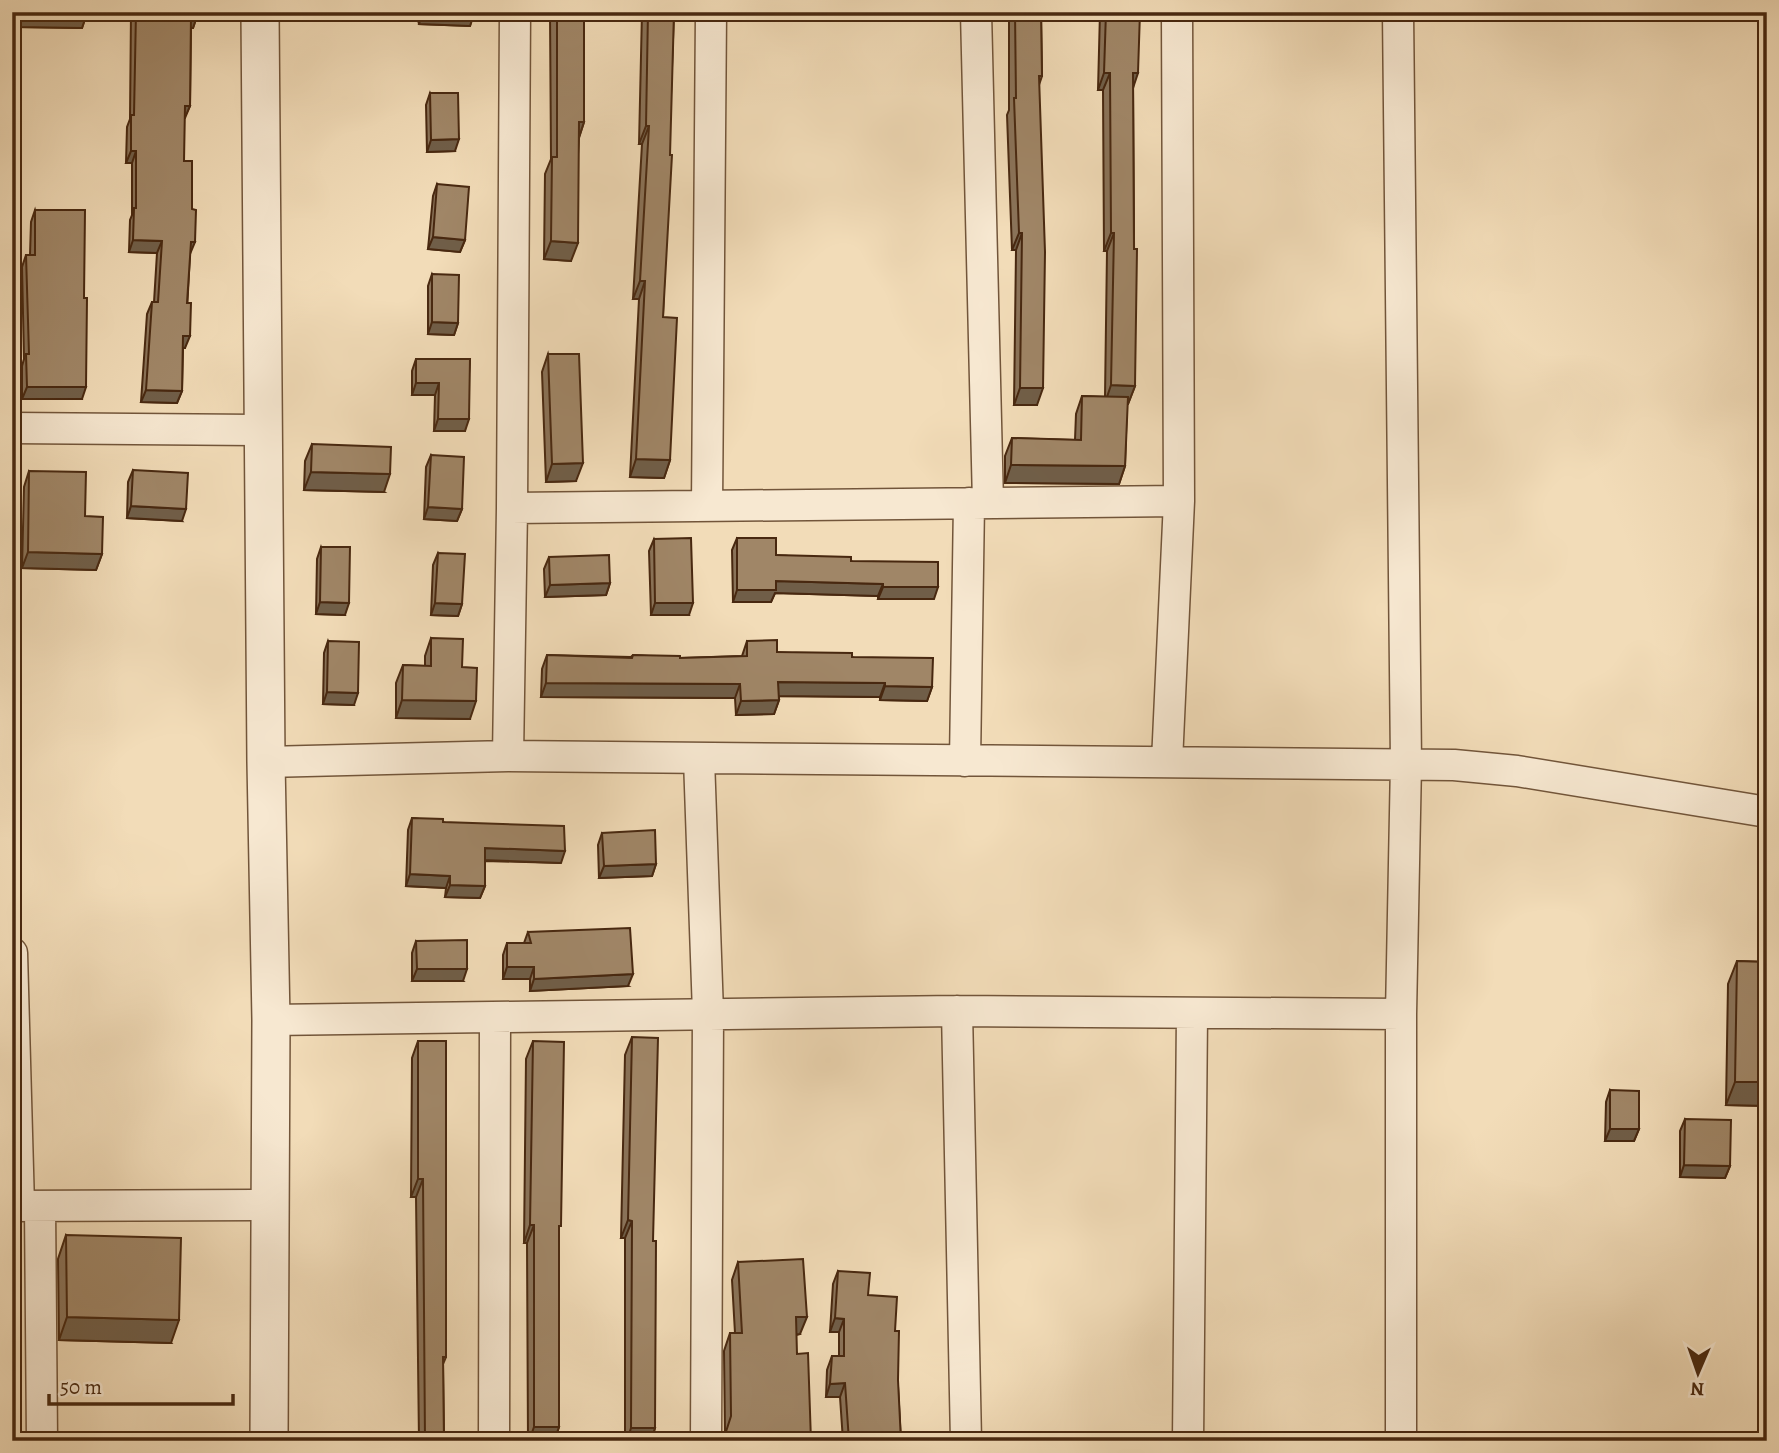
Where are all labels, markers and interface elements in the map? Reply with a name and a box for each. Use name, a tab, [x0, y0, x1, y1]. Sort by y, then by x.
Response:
north arrow	[1664, 1338, 1734, 1408]
scale bar	[49, 1362, 233, 1406]
text: 50 m	[60, 1373, 102, 1401]
text: N	[1690, 1376, 1705, 1402]

